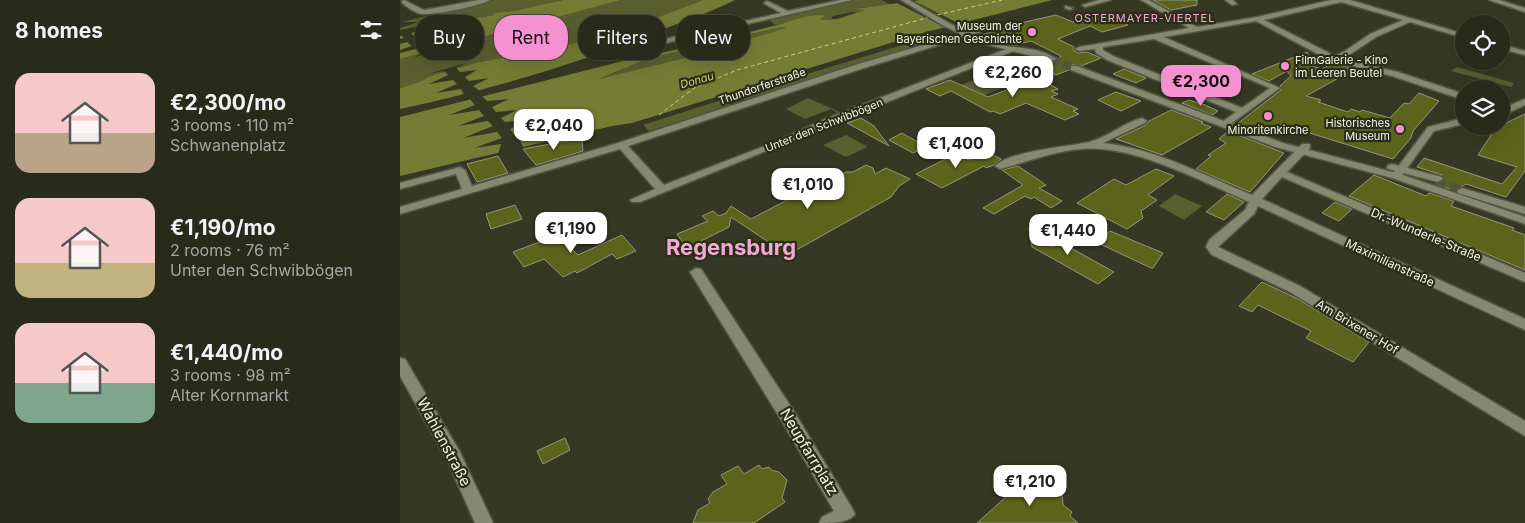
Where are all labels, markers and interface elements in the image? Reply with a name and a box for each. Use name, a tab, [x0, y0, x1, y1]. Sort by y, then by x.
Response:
district label: OSTERMAYER-VIERTEL	[1075, 11, 1215, 25]
chip: Buy	[415, 15, 484, 60]
chip: Rent	[494, 15, 568, 60]
chip: Filters	[578, 15, 666, 60]
chip: New	[676, 15, 750, 60]
map controls	[1455, 15, 1510, 135]
button: locate	[1455, 15, 1510, 70]
icon: filters	[357, 16, 385, 44]
text: 8 homes	[15, 18, 103, 43]
place label: Museum der Bayerischen Geschichte	[896, 19, 1022, 46]
marker: Museum der Bayerischen Geschichte	[1026, 26, 1038, 38]
place label: FilmGalerie - Kino im Leeren Beutel	[1295, 53, 1388, 80]
pin: €2,260	[972, 56, 1054, 98]
marker: FilmGalerie - Kino im Leeren Beutel	[1279, 60, 1291, 72]
text: €2,260	[984, 62, 1042, 82]
street label: Thundorferstraße	[716, 64, 808, 108]
pin: €2,300	[1160, 64, 1242, 107]
water label: Donau	[679, 68, 716, 91]
text: €2,300	[1172, 71, 1230, 91]
button: layers	[1455, 80, 1510, 135]
text: €2,300/mo	[170, 90, 286, 115]
icon: home	[55, 93, 115, 153]
street label: Unter den Schwibbögen	[763, 95, 885, 155]
pin: €2,040	[513, 108, 595, 151]
marker: Minoritenkirche	[1262, 110, 1274, 122]
text: 3 rooms · 110 m²	[170, 115, 294, 135]
text: €2,040	[525, 115, 583, 135]
place label: Historisches Museum	[1325, 116, 1390, 143]
place label: Minoritenkirche	[1228, 123, 1308, 137]
marker: Historisches Museum	[1394, 123, 1406, 135]
pin: €1,400	[915, 126, 997, 169]
text: €1,400	[928, 133, 984, 153]
text: Schwanenplatz	[170, 135, 286, 155]
pin: €1,010	[767, 168, 849, 210]
text: €1,010	[782, 174, 834, 194]
street label: Dr.-Wunderle-Straße	[1369, 204, 1484, 265]
pin: €1,190	[530, 212, 612, 254]
pin: €1,440	[1027, 214, 1109, 256]
text: €1,190/mo	[170, 215, 276, 240]
icon: home	[55, 218, 115, 278]
text: €1,190	[546, 218, 596, 238]
text: €1,440	[1040, 220, 1096, 240]
district label: Regensburg	[666, 234, 796, 260]
street label: Maximilianstraße	[1344, 235, 1437, 290]
text: 2 rooms · 76 m²	[170, 240, 290, 260]
text: Unter den Schwibbögen	[170, 260, 353, 280]
street label: Am Brixener Hof	[1313, 296, 1402, 357]
text: €1,440/mo	[170, 340, 283, 365]
icon: home	[55, 343, 115, 403]
text: 3 rooms · 98 m²	[170, 365, 291, 385]
text: Alter Kornmarkt	[170, 385, 289, 405]
street label: Wahlenstraße	[413, 394, 476, 489]
street label: Neupfarrplatz	[776, 405, 843, 499]
pin: €1,210	[989, 464, 1071, 507]
text: €1,210	[1005, 471, 1055, 491]

